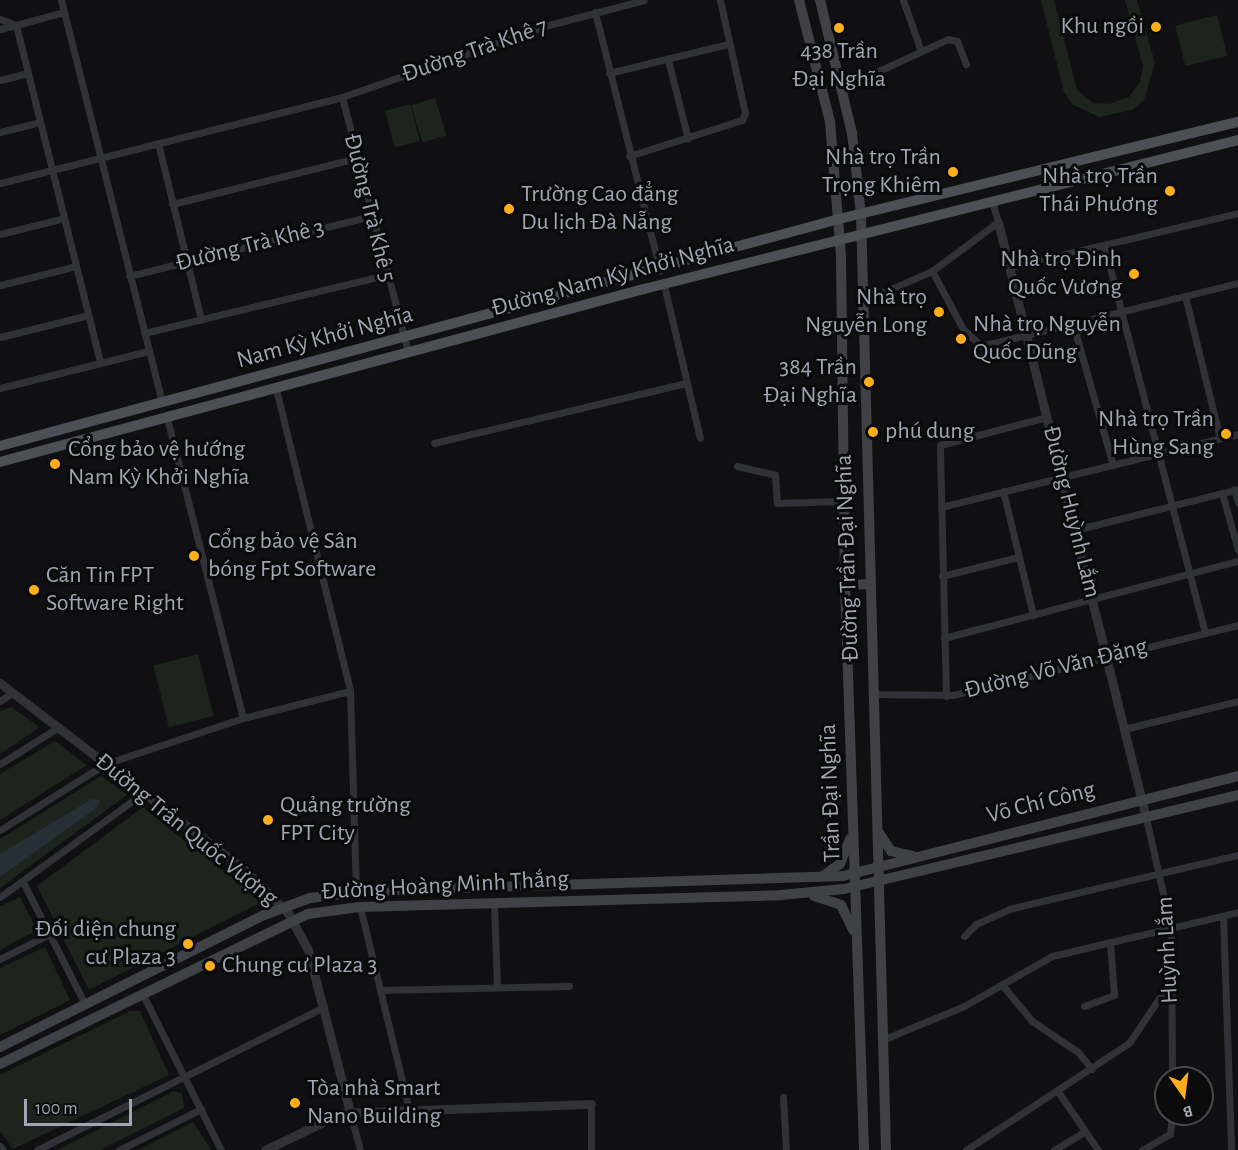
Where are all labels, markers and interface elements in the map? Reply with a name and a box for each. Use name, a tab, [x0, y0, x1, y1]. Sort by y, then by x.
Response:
street label: Đường Trà Khê 7	[398, 13, 552, 89]
place label: Khu ngồi	[1061, 13, 1144, 41]
marker: Khu ngồi	[1149, 20, 1163, 34]
marker: 438 Trần Đại Nghĩa	[832, 21, 846, 35]
place label: 438 Trần Đại Nghĩa	[792, 38, 886, 94]
street label: Đường Trà Khê 5	[337, 131, 401, 285]
place label: Nhà trọ Trần Trọng Khiêm	[822, 144, 941, 200]
place label: Nhà trọ Trần Thái Phương	[1039, 163, 1158, 219]
marker: Nhà trọ Trần Trọng Khiêm	[946, 165, 960, 179]
place label: Trường Cao đẳng Du lịch Đà Nẵng	[521, 181, 678, 237]
marker: Nhà trọ Trần Thái Phương	[1163, 184, 1177, 198]
marker: Trường Cao đẳng Du lịch Đà Nẵng	[502, 202, 516, 216]
street label: Đường Trà Khê 3	[173, 214, 327, 278]
street label: Đường Nam Kỳ Khởi Nghĩa	[488, 231, 738, 323]
place label: Nhà trọ Đinh Quốc Vương	[1000, 246, 1122, 302]
marker: Nhà trọ Đinh Quốc Vương	[1127, 267, 1141, 281]
place label: Nhà trọ Nguyễn Long	[805, 284, 927, 340]
street label: Nam Kỳ Khởi Nghĩa	[234, 301, 416, 375]
marker: Nhà trọ Nguyễn Long	[932, 305, 946, 319]
place label: Nhà trọ Nguyễn Quốc Dũng	[973, 311, 1121, 367]
marker: Nhà trọ Nguyễn Quốc Dũng	[954, 332, 968, 346]
place label: 384 Trần Đại Nghĩa	[763, 354, 857, 410]
marker: 384 Trần Đại Nghĩa	[862, 375, 876, 389]
place label: Nhà trọ Trần Hùng Sang	[1098, 406, 1214, 462]
place label: phú dung	[885, 418, 974, 446]
street label: Đường Huỳnh Lắm	[1036, 423, 1106, 601]
marker: phú dung	[866, 425, 880, 439]
marker: Nhà trọ Trần Hùng Sang	[1219, 427, 1233, 441]
place label: Cổng bảo vệ hướng Nam Kỳ Khởi Nghĩa	[68, 436, 250, 492]
street label: Đường Trần Đại Nghĩa	[830, 454, 866, 662]
marker: Cổng bảo vệ hướng Nam Kỳ Khởi Nghĩa	[46, 455, 64, 473]
place label: Cổng bảo vệ Sân bóng Fpt Software	[208, 528, 376, 584]
marker: Cổng bảo vệ Sân bóng Fpt Software	[185, 547, 203, 565]
place label: Căn Tin FPT Software Right	[46, 562, 184, 618]
marker: Căn Tin FPT Software Right	[27, 583, 41, 597]
street label: Đường Võ Văn Đặng	[962, 632, 1150, 706]
street label: Trần Đại Nghĩa	[814, 723, 848, 863]
street label: Đường Trần Quốc Vượng	[89, 747, 283, 913]
street label: Võ Chí Công	[984, 776, 1098, 830]
place label: Quảng trường FPT City	[280, 792, 411, 848]
marker: Quảng trường FPT City	[261, 813, 275, 827]
street label: Đường Hoàng Minh Thắng	[321, 865, 569, 907]
street label: Huỳnh Lắm	[1151, 896, 1185, 1004]
place label: Đối diện chung cư Plaza 3	[35, 916, 176, 972]
marker: Đối diện chung cư Plaza 3	[181, 937, 195, 951]
place label: Chung cư Plaza 3	[222, 952, 377, 980]
marker: Chung cư Plaza 3	[203, 959, 217, 973]
north arrow	[1154, 1066, 1214, 1126]
place label: Tòa nhà Smart Nano Building	[307, 1075, 441, 1131]
scale bar	[27, 1087, 135, 1125]
marker: Tòa nhà Smart Nano Building	[288, 1096, 302, 1110]
text: 100 m	[35, 1100, 78, 1118]
text: B	[1181, 1103, 1194, 1120]

